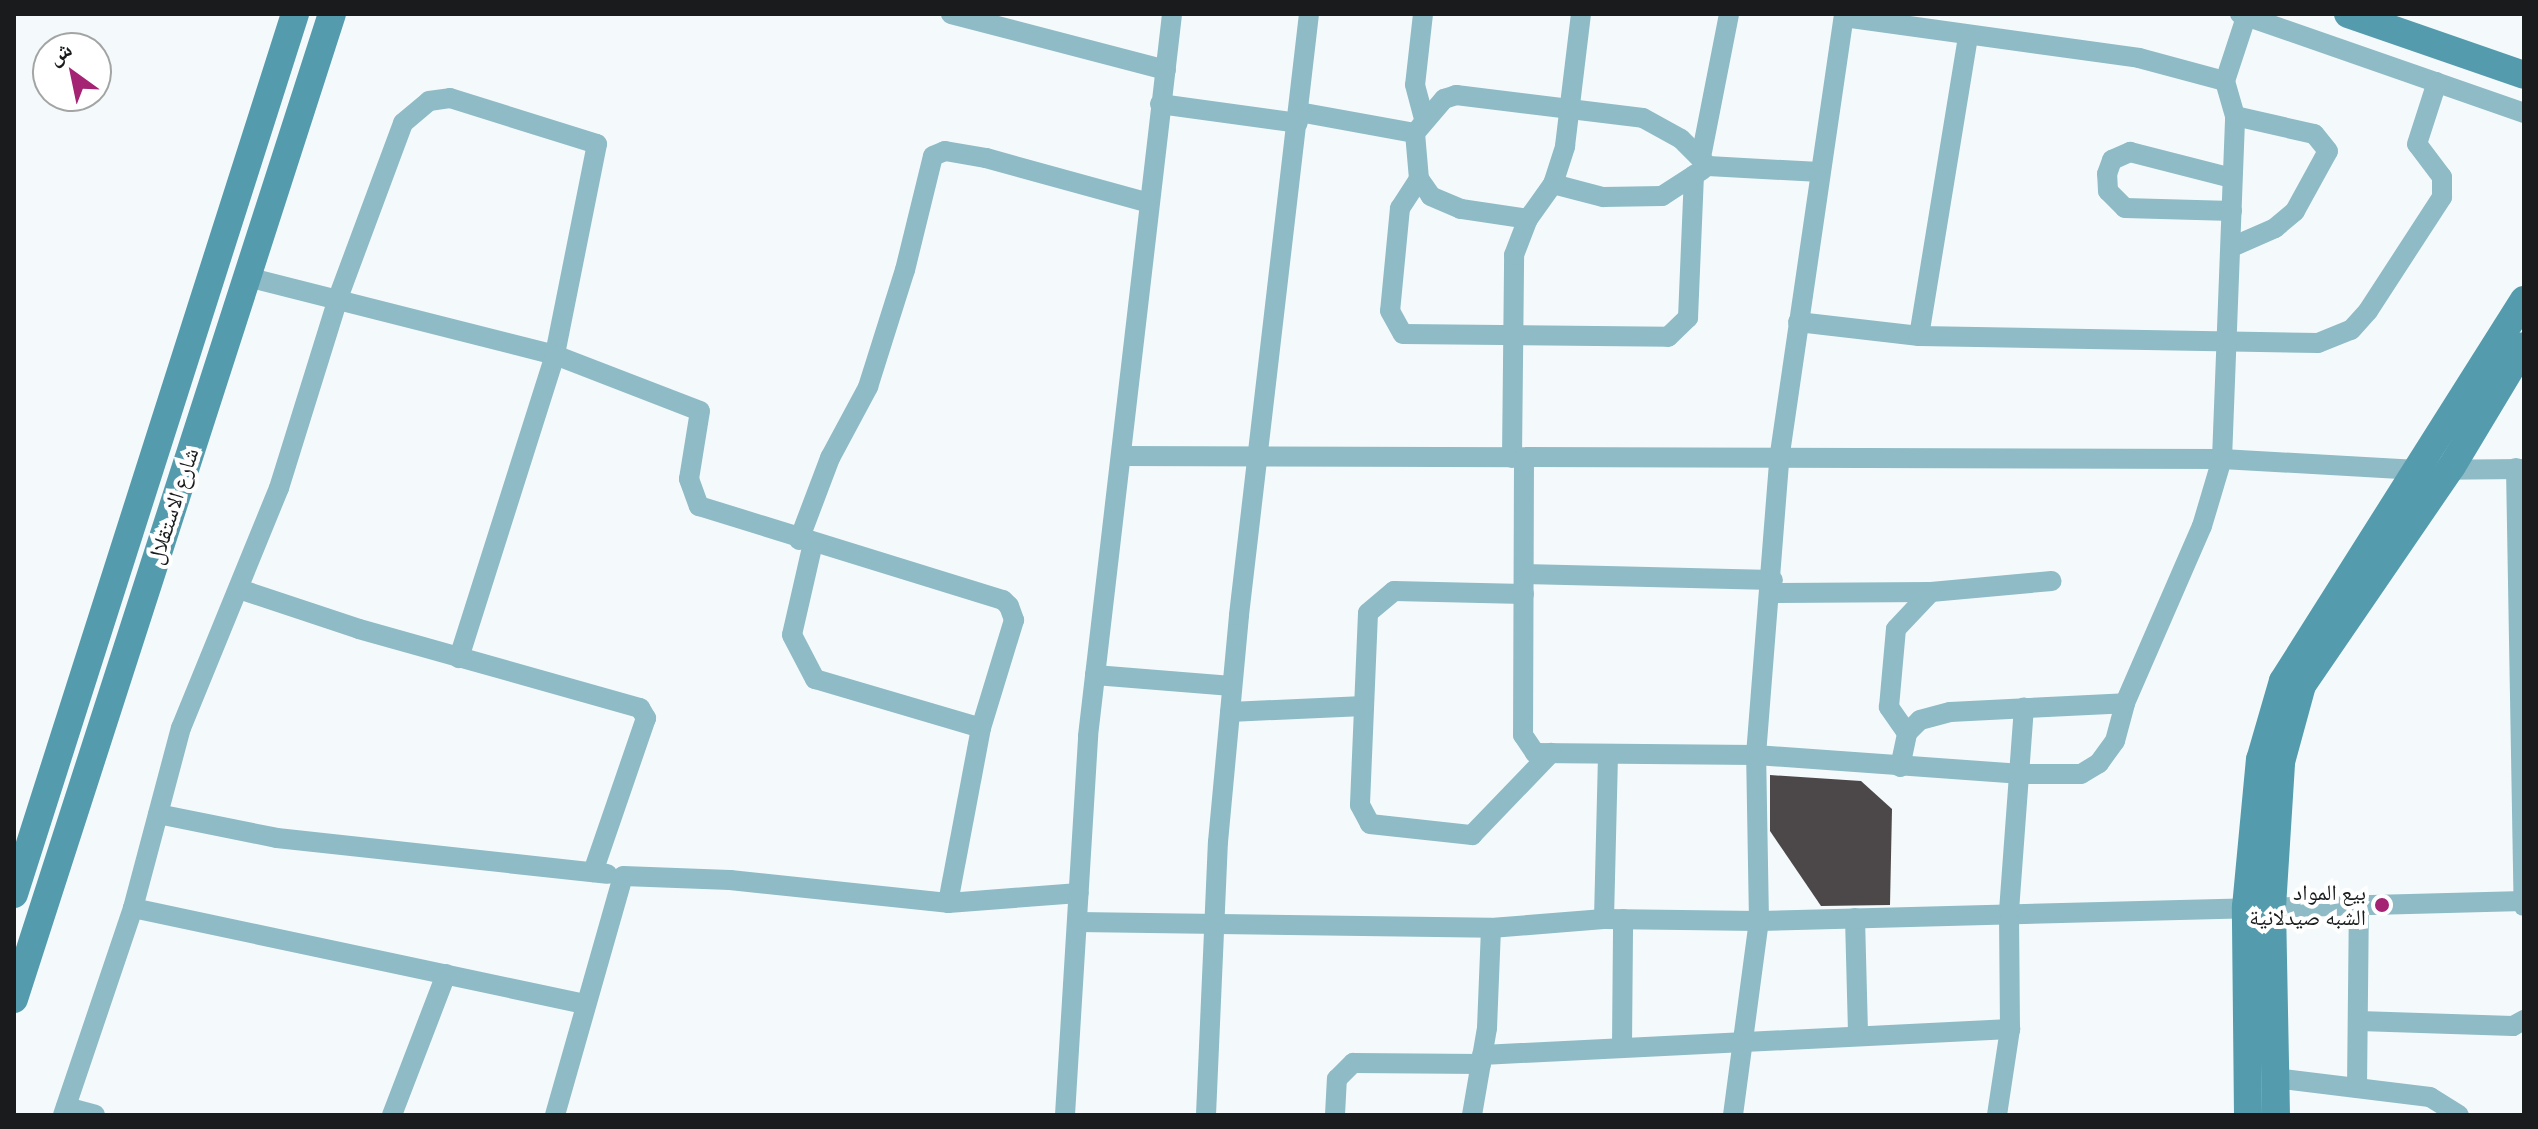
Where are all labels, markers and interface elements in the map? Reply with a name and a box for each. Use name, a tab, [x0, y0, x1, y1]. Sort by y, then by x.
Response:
north arrow	[32, 32, 112, 112]
text: ش	[43, 35, 77, 71]
street label: شارع الاستقلال	[142, 445, 204, 567]
place label: بيع المواد الشبه صيدلانية	[2249, 879, 2366, 930]
marker: بيع المواد الشبه صيدلانية	[2373, 896, 2391, 914]

